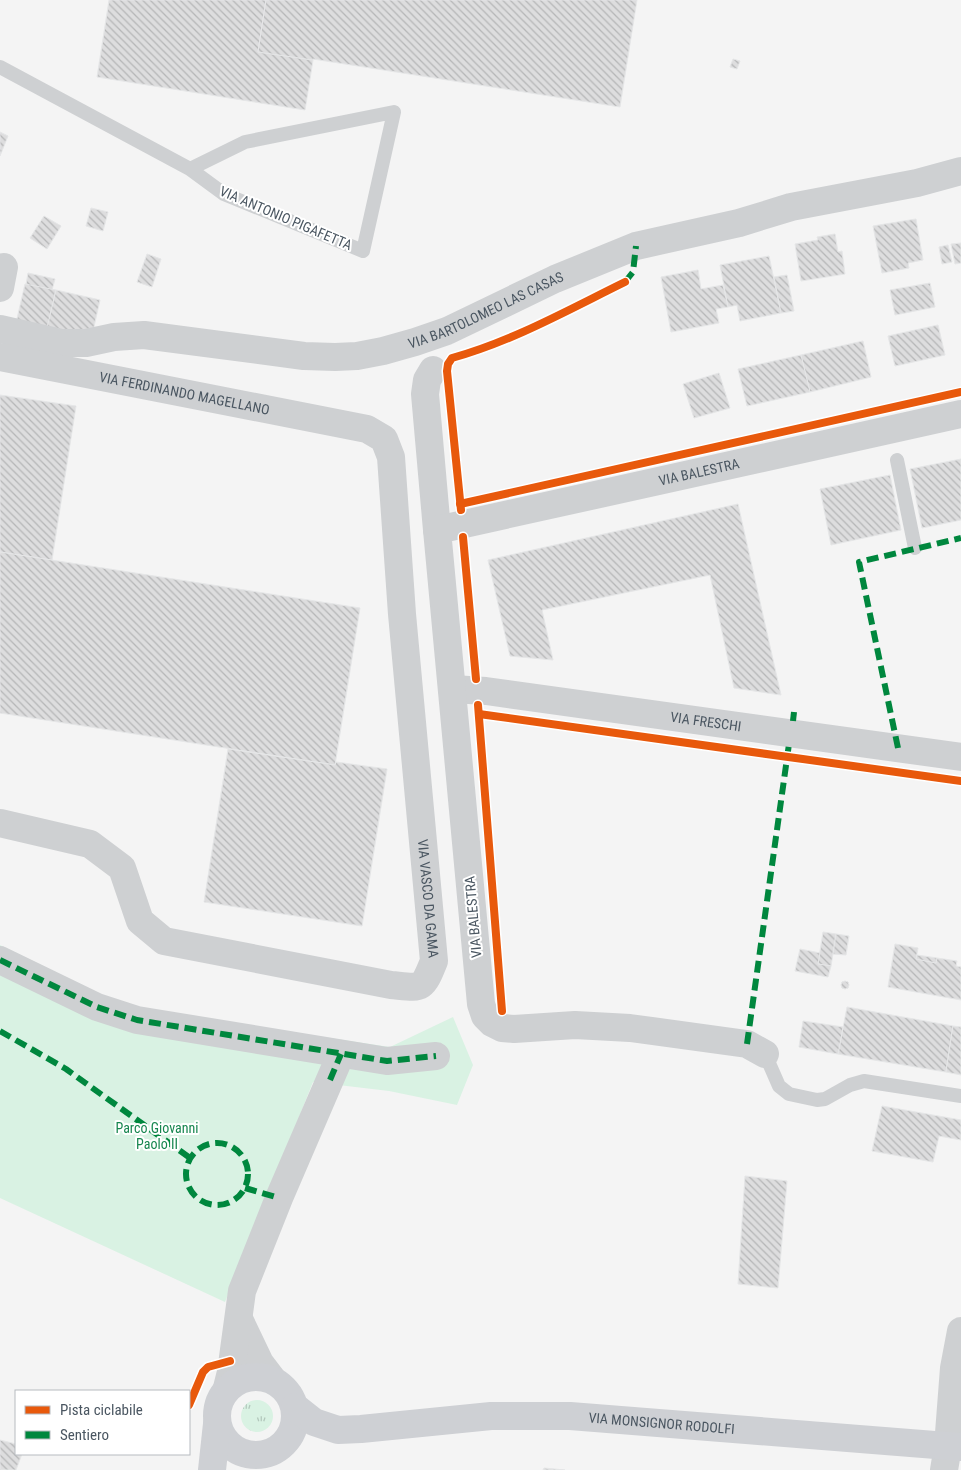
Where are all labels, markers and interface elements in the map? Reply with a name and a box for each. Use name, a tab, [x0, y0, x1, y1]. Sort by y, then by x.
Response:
street label: VIA ANTONIO PIGAFETTA	[217, 183, 355, 253]
street label: VIA BARTOLOMEO LAS CASAS	[406, 268, 566, 352]
street label: VIA FERDINANDO MAGELLANO	[98, 369, 271, 418]
street label: VIA BALESTRA	[657, 455, 741, 489]
street label: VIA FRESCHI	[669, 709, 742, 734]
street label: VIA VASCO DA GAMA	[415, 838, 442, 959]
street label: VIA BALESTRA	[461, 875, 485, 959]
park label: Parco Giovanni Paolo II	[115, 1120, 199, 1152]
legend	[15, 1390, 190, 1455]
text: Pista ciclabile	[60, 1401, 143, 1419]
street label: VIA MONSIGNOR RODOLFI	[588, 1409, 735, 1437]
text: Sentiero	[60, 1426, 109, 1444]

